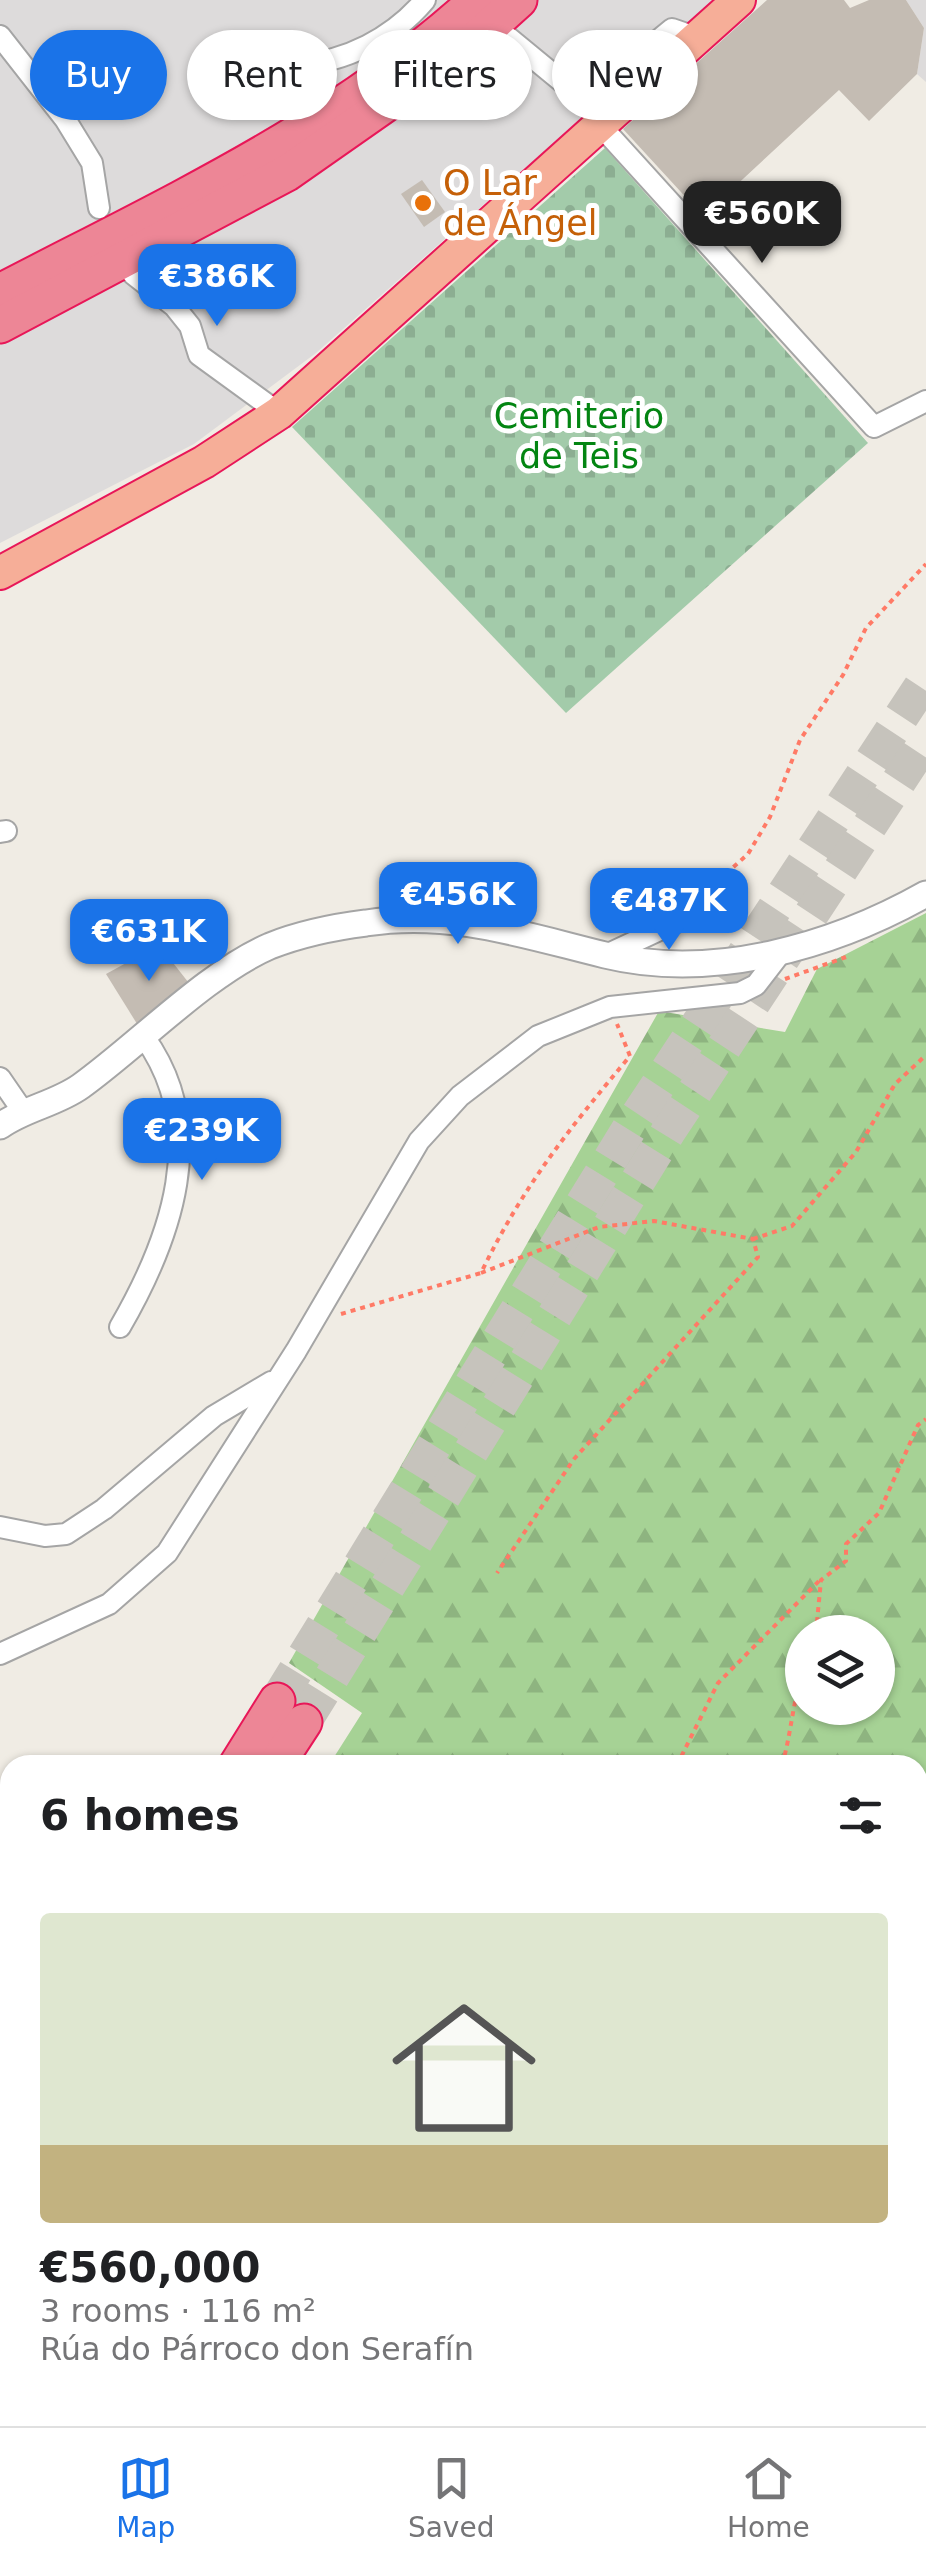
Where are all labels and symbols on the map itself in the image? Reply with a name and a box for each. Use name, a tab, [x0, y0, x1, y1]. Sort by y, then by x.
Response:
place label: O Lar de Ángel	[443, 163, 597, 243]
pin: €560K	[692, 181, 832, 266]
marker: O Lar de Ángel	[412, 192, 434, 214]
pin: €386K	[147, 244, 287, 329]
park label: Cemiterio de Teis	[494, 396, 664, 476]
pin: €456K	[388, 862, 528, 947]
pin: €487K	[599, 868, 739, 953]
pin: €631K	[79, 899, 219, 984]
pin: €239K	[132, 1098, 272, 1183]

